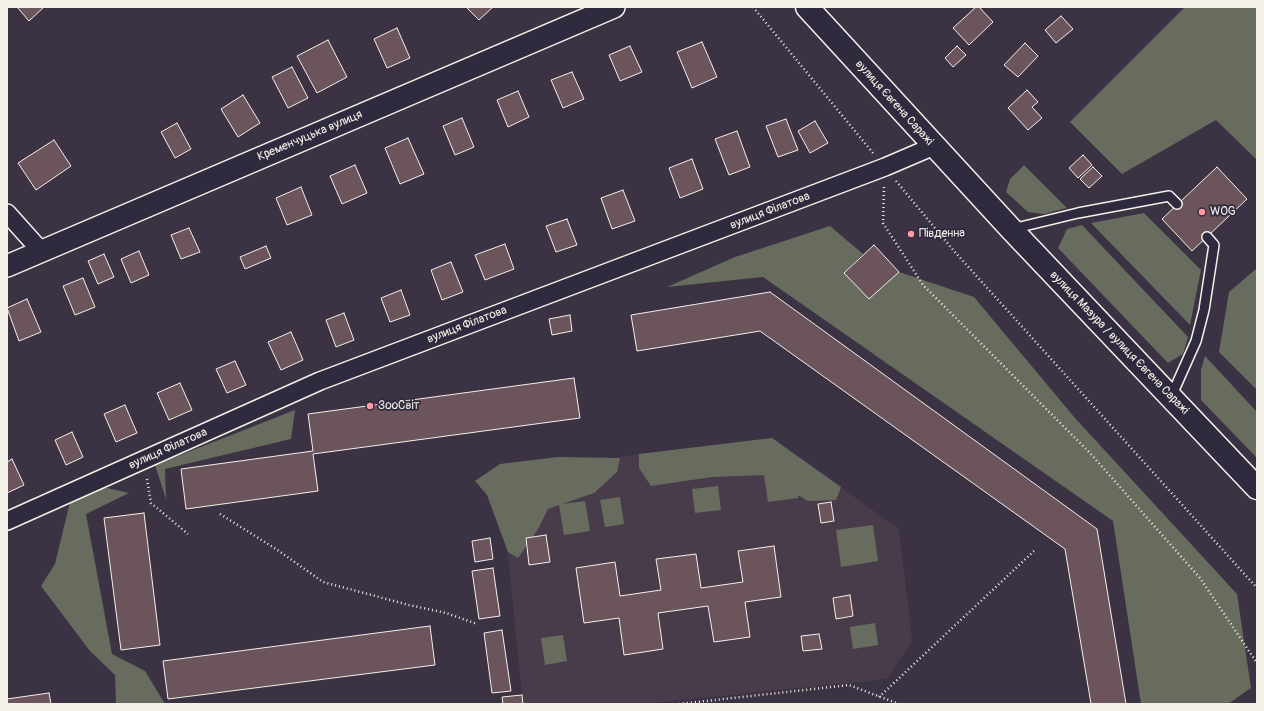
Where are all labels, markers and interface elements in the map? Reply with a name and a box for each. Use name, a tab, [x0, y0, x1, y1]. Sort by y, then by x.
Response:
street label: вулиця Євгена Саражі	[852, 57, 936, 149]
street label: Кременчуцька вулиця	[255, 107, 365, 165]
street label: вулиця Філатова	[728, 189, 812, 233]
place label: WOG	[1210, 205, 1236, 219]
marker: WOG	[1197, 207, 1207, 217]
place label: Південна	[919, 227, 965, 241]
marker: Південна	[906, 229, 916, 239]
street label: вулиця Мазура / вулиця Євгена Саражі	[1046, 268, 1192, 418]
street label: вулиця Філатова	[425, 303, 509, 347]
place label: ЗооСвiт	[378, 399, 420, 413]
marker: ЗооСвiт	[365, 401, 375, 411]
street label: вулиця Філатова	[126, 425, 210, 473]

